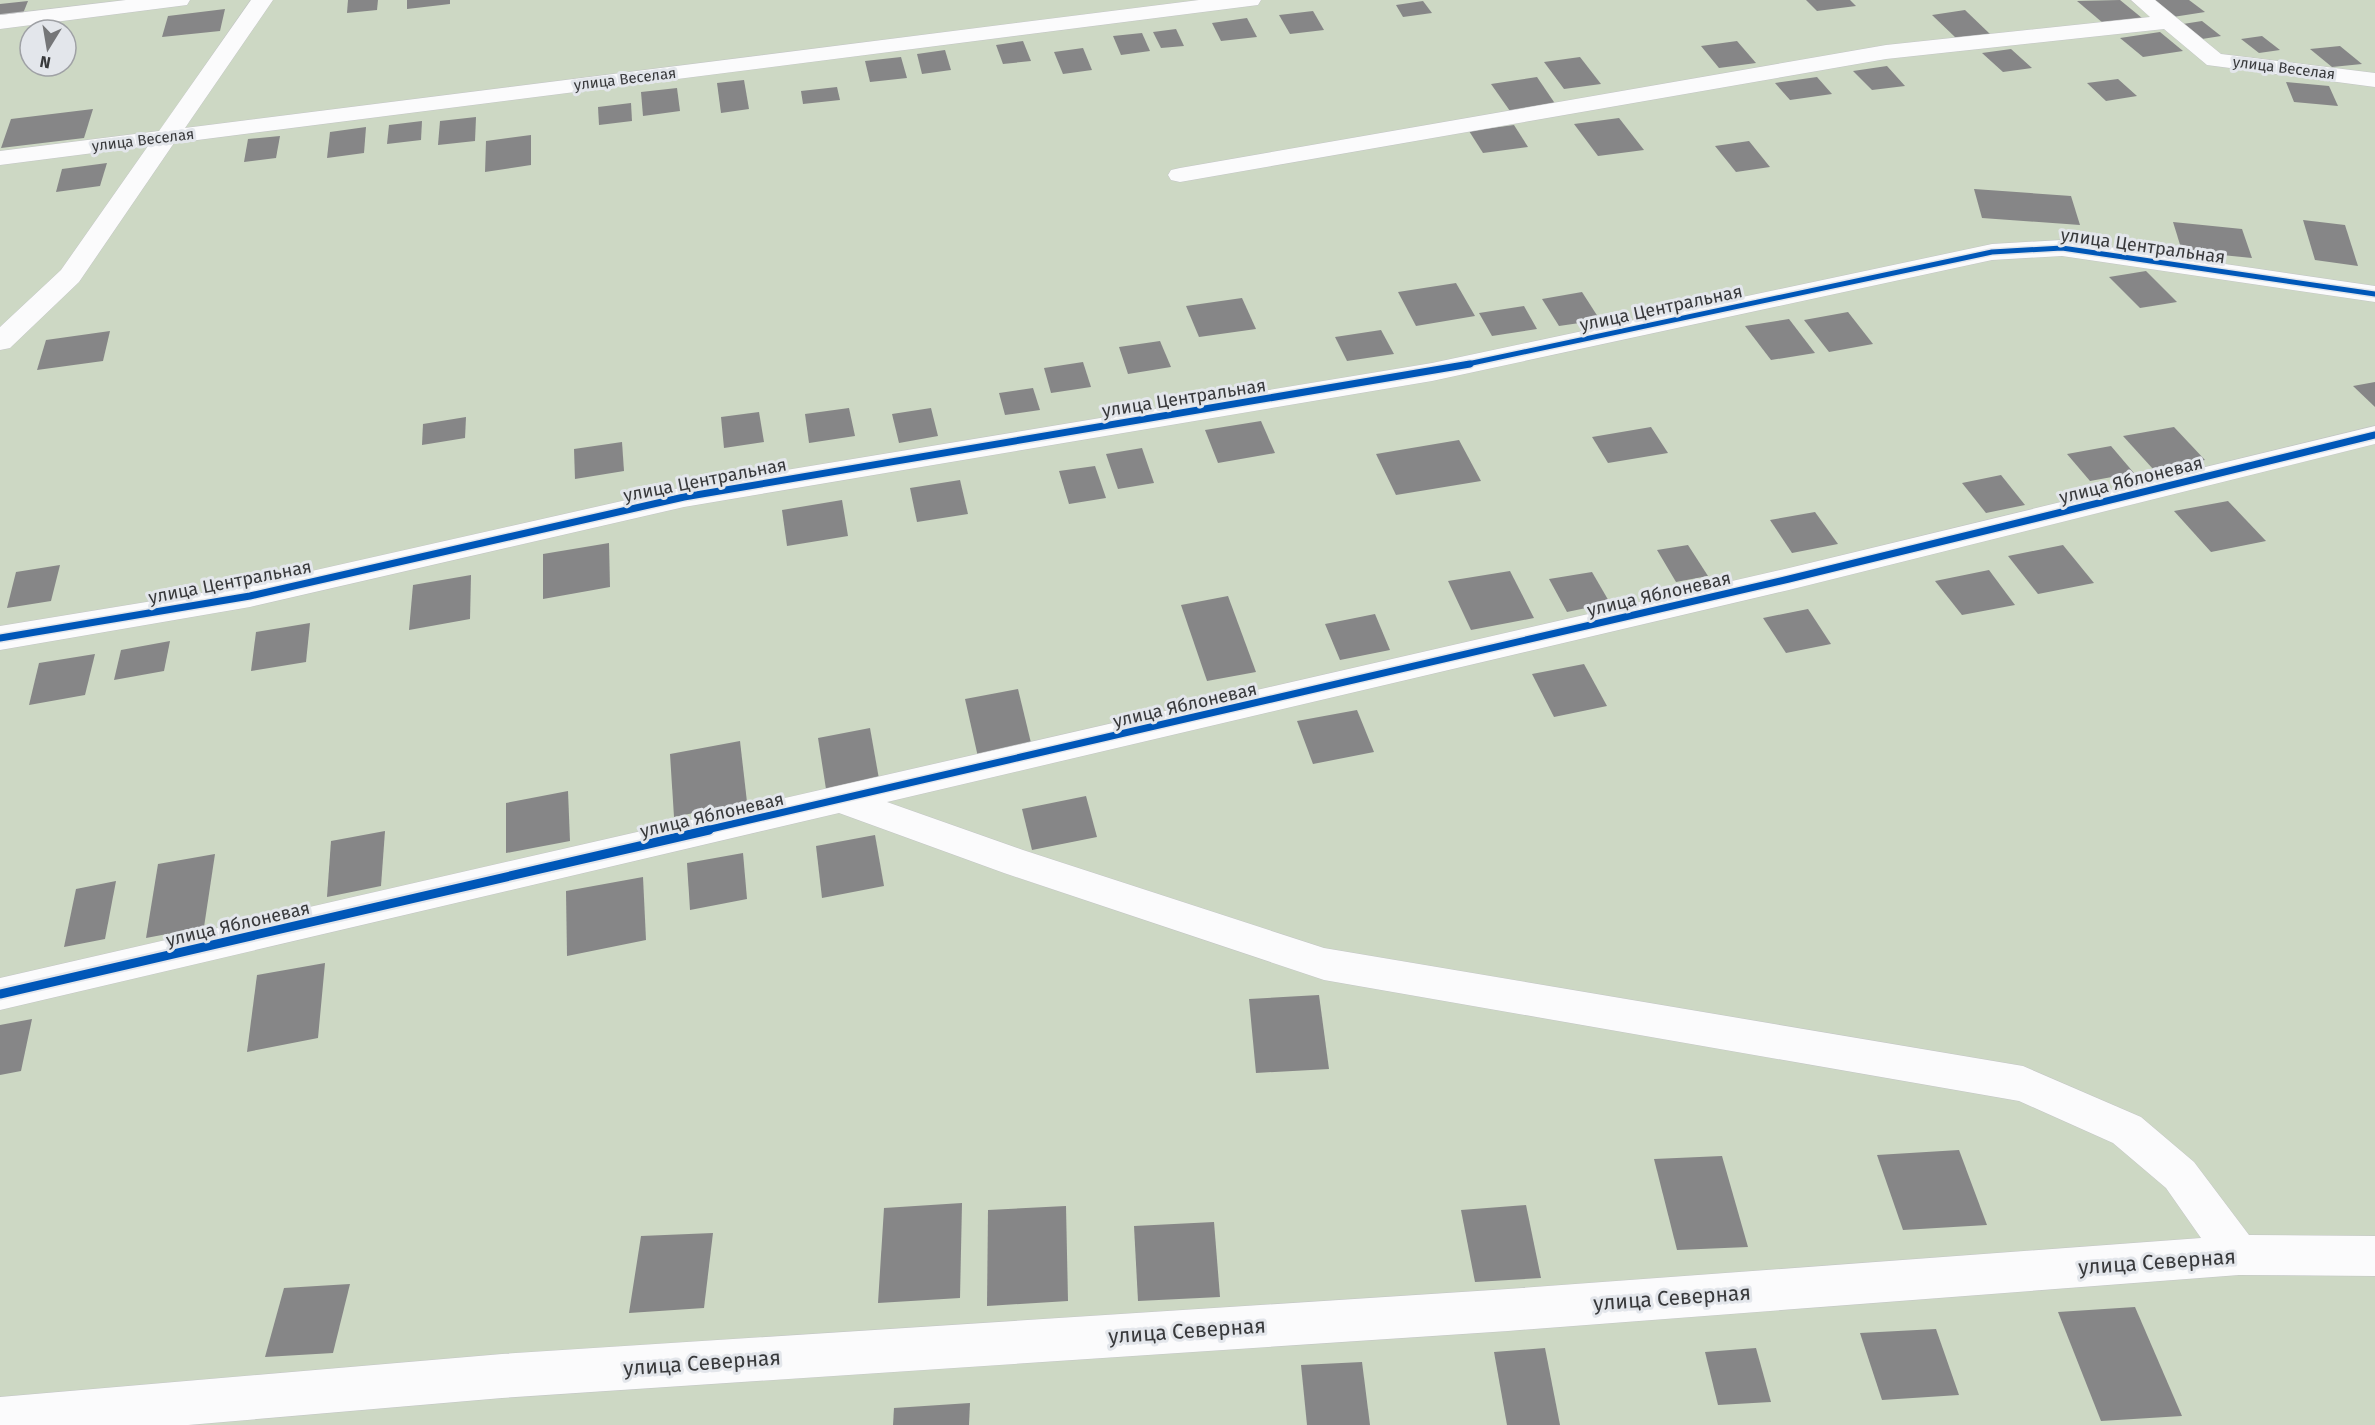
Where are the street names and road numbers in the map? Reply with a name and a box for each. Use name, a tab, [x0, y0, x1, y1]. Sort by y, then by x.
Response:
street label: улица Веселая	[2232, 53, 2336, 83]
street label: улица Веселая	[573, 64, 677, 94]
street label: улица Веселая	[91, 125, 195, 155]
street label: улица Центральная	[2059, 224, 2227, 268]
street label: улица Центральная	[1578, 280, 1744, 336]
street label: улица Центральная	[1100, 374, 1268, 422]
street label: улица Яблоневая	[2057, 452, 2205, 508]
street label: улица Центральная	[622, 453, 788, 507]
street label: улица Центральная	[147, 555, 313, 609]
street label: улица Яблоневая	[1585, 567, 1733, 621]
street label: улица Яблоневая	[1111, 678, 1259, 732]
street label: улица Яблоневая	[638, 788, 786, 842]
street label: улица Яблоневая	[164, 897, 312, 951]
street label: улица Северная	[2077, 1244, 2237, 1280]
street label: улица Северная	[1592, 1280, 1752, 1316]
street label: улица Северная	[1107, 1313, 1267, 1349]
street label: улица Северная	[622, 1345, 782, 1381]

